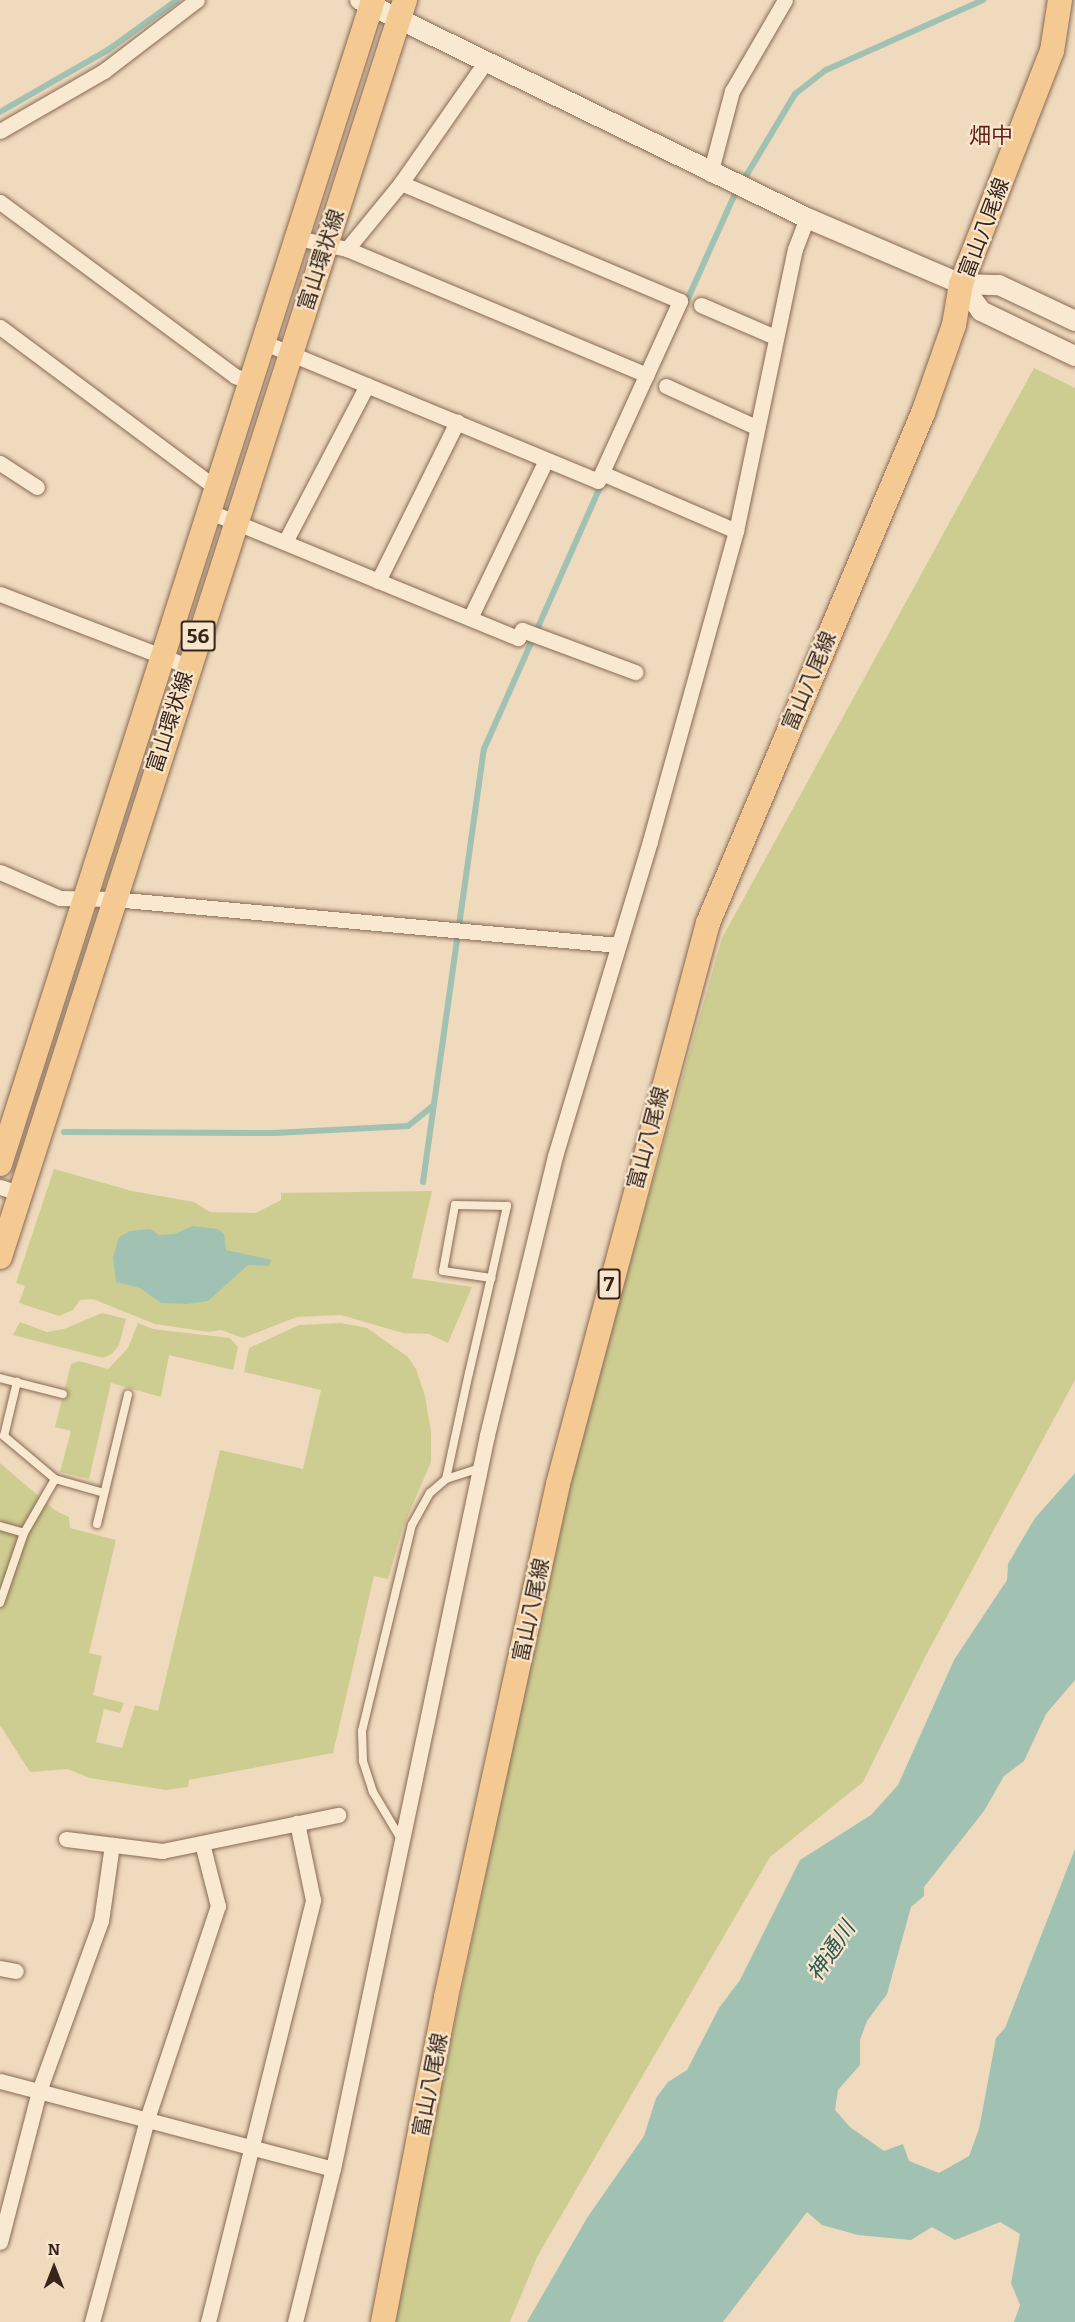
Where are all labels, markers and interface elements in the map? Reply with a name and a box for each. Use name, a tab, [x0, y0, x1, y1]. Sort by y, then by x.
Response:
district label: 畑中	[969, 123, 1013, 149]
street label: 富山八尾線	[953, 174, 1015, 282]
street label: 富山環状線	[293, 206, 349, 314]
road number: 56	[180, 619, 216, 653]
street label: 富山八尾線	[777, 628, 841, 734]
street label: 富山環状線	[142, 668, 198, 776]
street label: 富山八尾線	[622, 1084, 674, 1192]
road number: 7	[597, 1267, 621, 1301]
street label: 富山八尾線	[508, 1556, 554, 1664]
water label: 神通川	[802, 1916, 860, 1986]
street label: 富山八尾線	[408, 2031, 452, 2139]
north arrow	[24, 2238, 84, 2298]
text: N	[48, 2240, 60, 2259]

